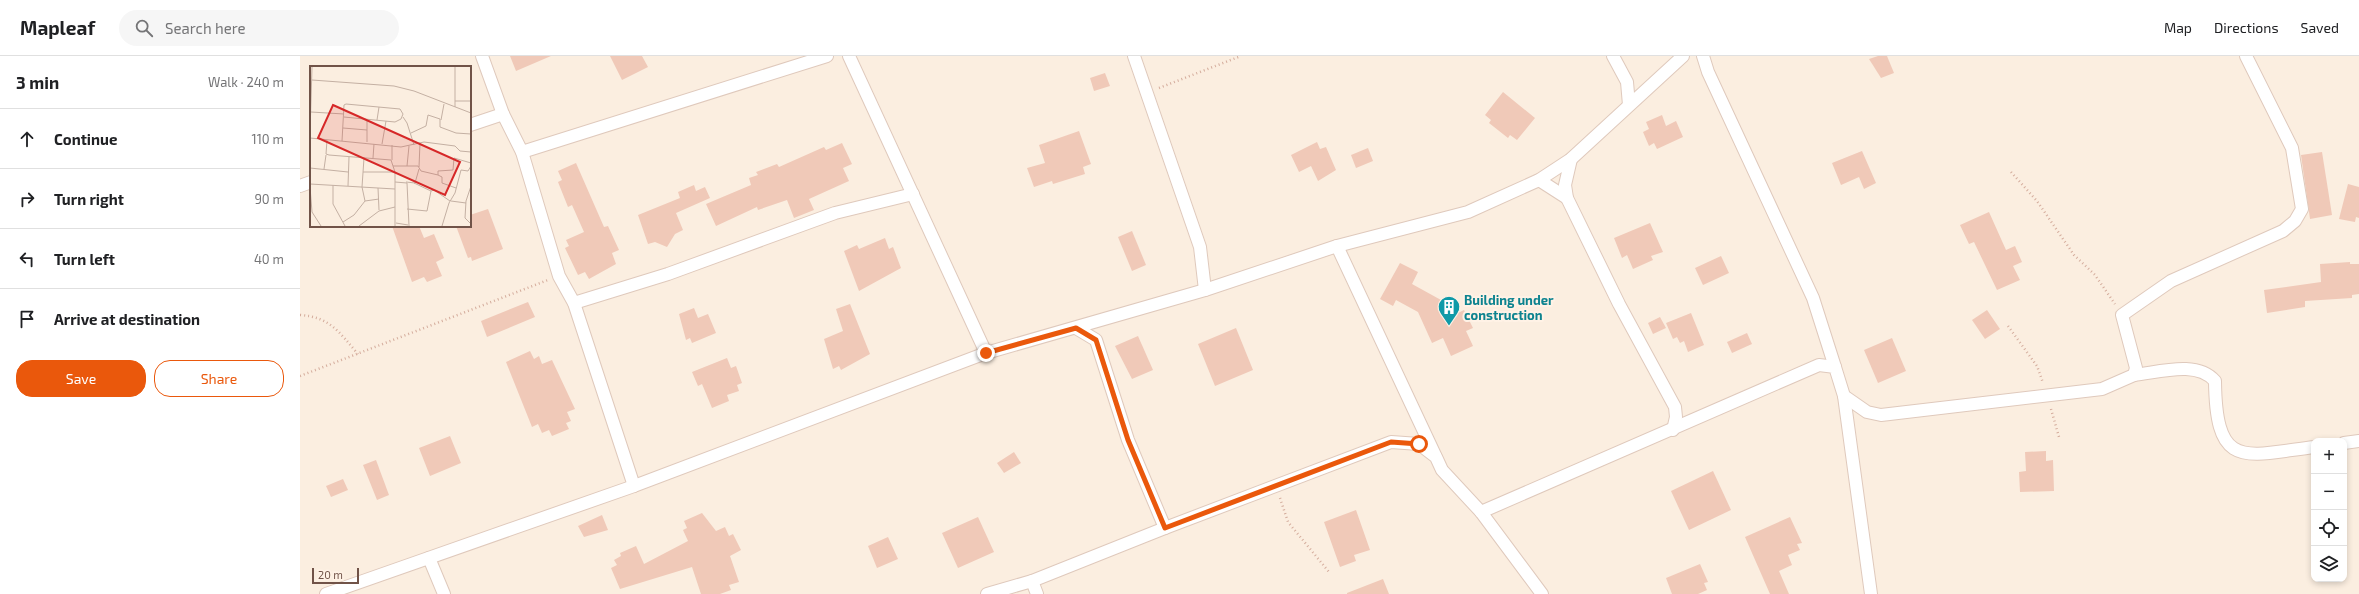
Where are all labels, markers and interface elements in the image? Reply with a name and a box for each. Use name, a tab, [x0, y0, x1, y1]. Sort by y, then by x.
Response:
search box	[119, 10, 399, 46]
text: Mapleaf	[20, 16, 95, 39]
icon: search	[133, 17, 155, 39]
text: Search here	[165, 19, 246, 37]
text: Map	[2164, 19, 2192, 36]
text: Directions	[2214, 19, 2279, 36]
text: Saved	[2301, 19, 2339, 36]
inset map	[310, 66, 471, 227]
text: 3 min	[16, 72, 59, 92]
text: Walk · 240 m	[208, 74, 284, 90]
icon: ahead	[16, 128, 38, 150]
text: Continue	[54, 130, 117, 148]
text: 110 m	[252, 131, 284, 147]
icon: right	[16, 188, 38, 210]
text: Turn right	[54, 190, 124, 208]
text: 90 m	[254, 191, 284, 207]
icon: left	[16, 248, 38, 270]
text: Turn left	[54, 250, 115, 268]
text: 40 m	[254, 251, 284, 267]
place label: Building under construction	[1464, 292, 1554, 323]
building icon: Building under construction	[1436, 294, 1462, 327]
icon: arrive	[16, 308, 38, 330]
text: Arrive at destination	[54, 310, 200, 328]
route end	[977, 344, 995, 362]
button: Save	[16, 360, 146, 397]
button: Share	[154, 360, 284, 397]
route start	[1410, 435, 1428, 453]
map controls	[2311, 438, 2347, 582]
button: +	[2311, 438, 2347, 474]
button: −	[2311, 474, 2347, 510]
button: locate	[2311, 510, 2347, 546]
button: layers	[2311, 546, 2347, 582]
scale bar	[312, 566, 359, 585]
text: 20 m	[318, 568, 343, 581]

